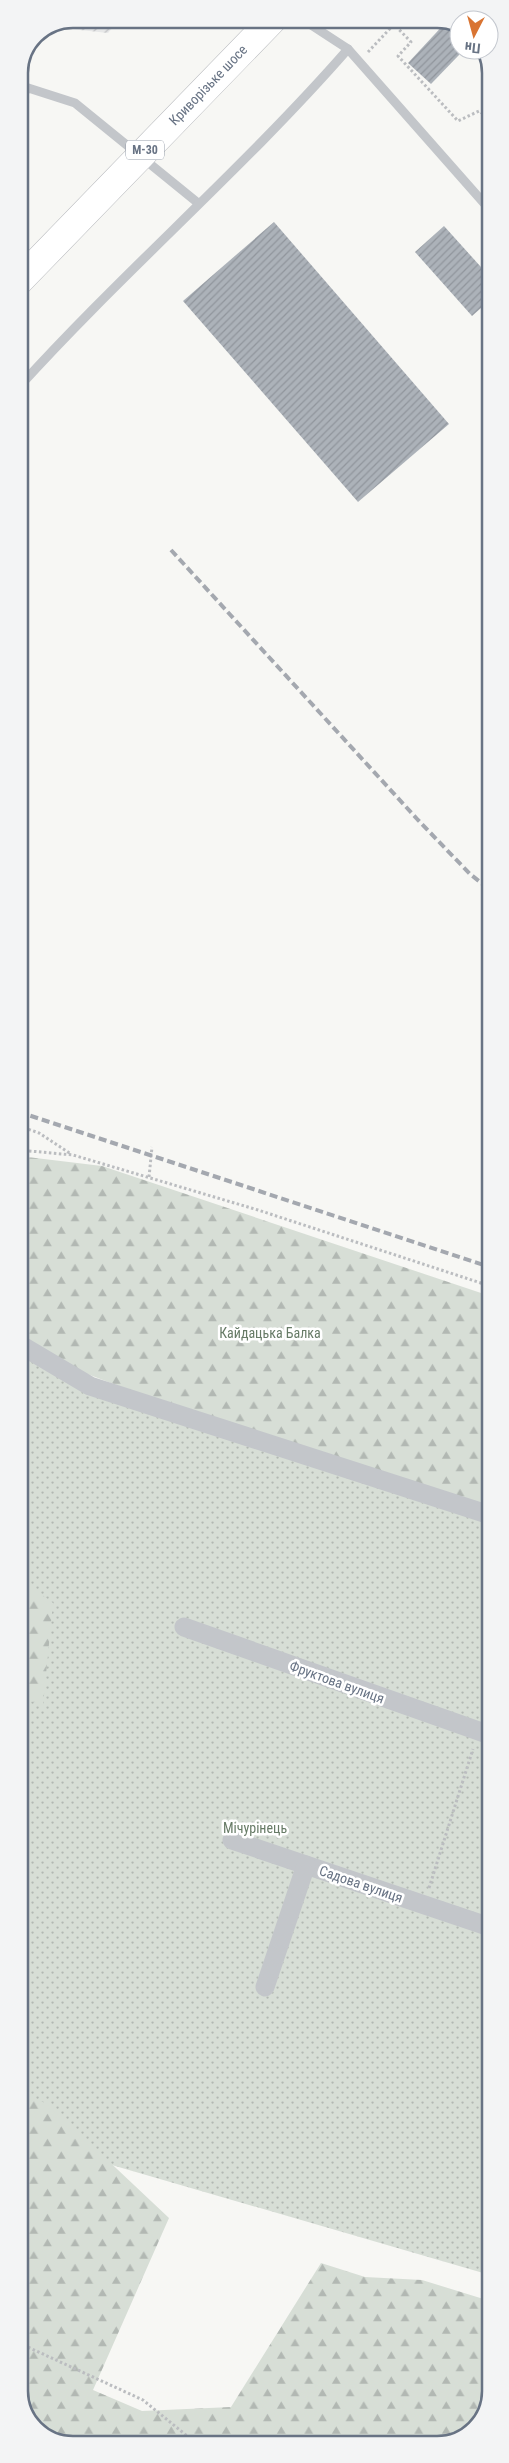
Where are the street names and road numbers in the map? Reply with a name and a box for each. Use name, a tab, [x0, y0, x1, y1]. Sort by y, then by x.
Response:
street label: Криворізьке шосе	[166, 41, 251, 128]
road number: М-30	[126, 140, 164, 160]
street label: Фруктова вулиця	[288, 1657, 386, 1707]
street label: Садова вулиця	[317, 1862, 405, 1906]

